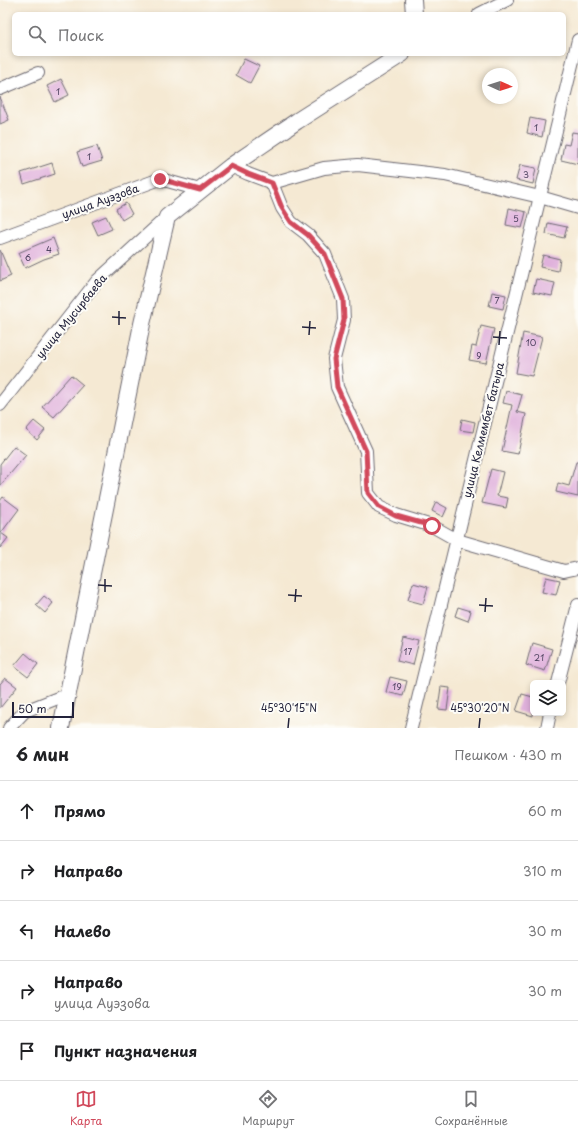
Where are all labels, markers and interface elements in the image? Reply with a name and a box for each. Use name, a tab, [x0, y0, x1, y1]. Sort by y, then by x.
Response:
search box	[12, 12, 566, 56]
icon: search	[26, 23, 48, 45]
text: Поиск	[58, 23, 104, 46]
north arrow	[482, 68, 518, 104]
house number: 1	[56, 84, 60, 98]
house number: 1	[534, 120, 538, 134]
house number: 1	[87, 149, 91, 163]
house number: 3	[523, 167, 529, 181]
route end	[151, 170, 169, 188]
street label: улица Ауэзова	[59, 179, 141, 223]
house number: 5	[513, 211, 519, 225]
house number: 4	[46, 242, 52, 256]
house number: 6	[25, 250, 31, 264]
street label: улица Мусирбаева	[31, 270, 111, 362]
house number: 7	[494, 293, 500, 307]
house number: 10	[526, 335, 537, 349]
house number: 9	[476, 348, 482, 362]
street label: улица Келмембет батыра	[458, 360, 508, 499]
route start	[423, 517, 441, 535]
house number: 17	[404, 644, 413, 658]
house number: 21	[534, 650, 544, 664]
house number: 19	[392, 679, 402, 693]
map controls	[530, 680, 566, 716]
button: layers	[530, 680, 566, 716]
scale bar	[12, 700, 74, 719]
text: 50 m	[18, 700, 47, 717]
text: 45°30'15"N	[261, 700, 317, 715]
text: 45°30'20"N	[450, 700, 510, 715]
text: 6 мин	[16, 741, 69, 767]
text: Пешком · 430 m	[454, 745, 562, 764]
text: Прямо	[54, 799, 105, 822]
icon: ahead	[16, 800, 38, 822]
text: 60 m	[528, 801, 562, 820]
text: Направо	[54, 859, 123, 882]
icon: right	[16, 860, 38, 882]
text: 310 m	[523, 861, 562, 880]
text: Налево	[54, 919, 111, 942]
icon: left	[16, 920, 38, 942]
text: 30 m	[528, 921, 562, 940]
text: Направо	[54, 970, 123, 993]
icon: right	[16, 980, 38, 1002]
text: 30 m	[528, 981, 562, 1000]
text: улица Ауэзова	[54, 993, 150, 1012]
text: Пункт назначения	[54, 1039, 197, 1062]
icon: arrive	[16, 1040, 38, 1062]
tab: Карта	[70, 1088, 102, 1129]
tab: Маршрут	[242, 1088, 294, 1129]
tab: Сохранённые	[434, 1088, 508, 1129]

